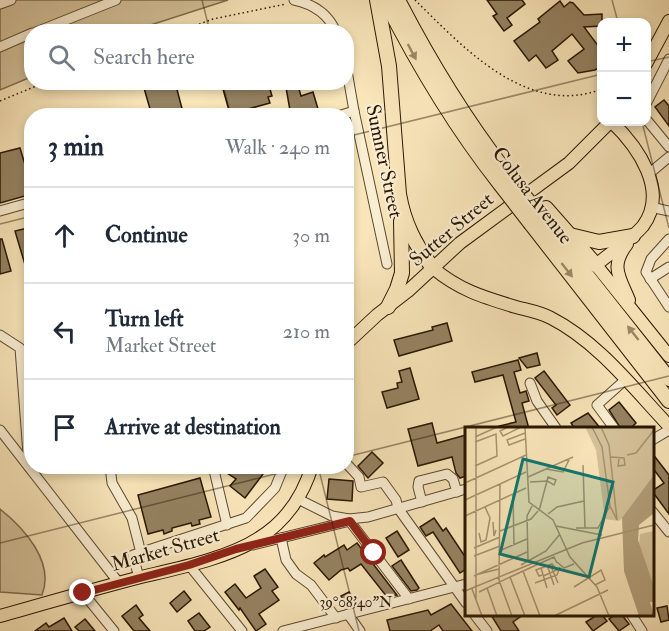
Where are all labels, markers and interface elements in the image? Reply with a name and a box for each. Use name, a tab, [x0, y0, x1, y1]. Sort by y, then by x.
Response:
map controls	[597, 18, 651, 126]
button: +	[597, 18, 651, 72]
search box	[24, 24, 354, 90]
icon: search	[45, 41, 78, 74]
text: Search here	[93, 43, 195, 71]
one-way arrow	[407, 44, 417, 61]
button: −	[597, 72, 651, 126]
street label: Sumner Street	[360, 102, 409, 221]
text: 3 min	[48, 131, 104, 163]
text: Walk · 240 m	[225, 135, 330, 160]
street label: Colusa Avenue	[487, 142, 578, 249]
street label: Sutter Street	[404, 187, 499, 272]
icon: ahead	[48, 219, 81, 252]
text: Continue	[105, 221, 188, 249]
text: 30 m	[292, 223, 330, 248]
one-way arrow	[561, 262, 573, 277]
text: Turn left	[105, 305, 184, 333]
icon: left	[48, 315, 81, 348]
text: 210 m	[283, 319, 330, 344]
one-way arrow	[627, 326, 639, 341]
text: Market Street	[105, 333, 216, 358]
icon: arrive	[48, 411, 81, 444]
text: Arrive at destination	[105, 413, 281, 441]
inset map	[465, 427, 654, 616]
street label: Market Street	[108, 522, 223, 577]
route start	[360, 539, 386, 565]
route end	[69, 579, 95, 605]
text: 39°08'40"N	[319, 593, 393, 612]

